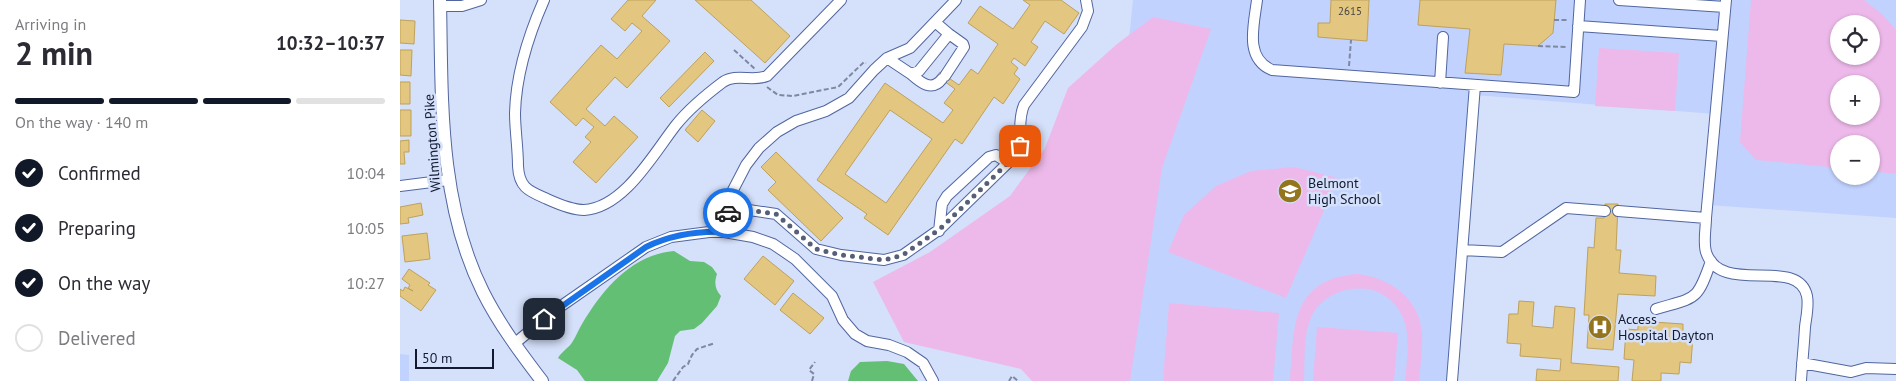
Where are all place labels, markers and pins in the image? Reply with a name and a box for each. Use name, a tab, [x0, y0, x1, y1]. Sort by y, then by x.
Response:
pin	[999, 125, 1041, 167]
place label: Belmont High School	[1308, 174, 1381, 208]
school or university icon: Belmont High School	[1277, 178, 1303, 204]
pin	[523, 298, 565, 340]
place label: Access Hospital Dayton	[1618, 310, 1714, 344]
hospital icon: Access Hospital Dayton	[1587, 314, 1613, 340]

